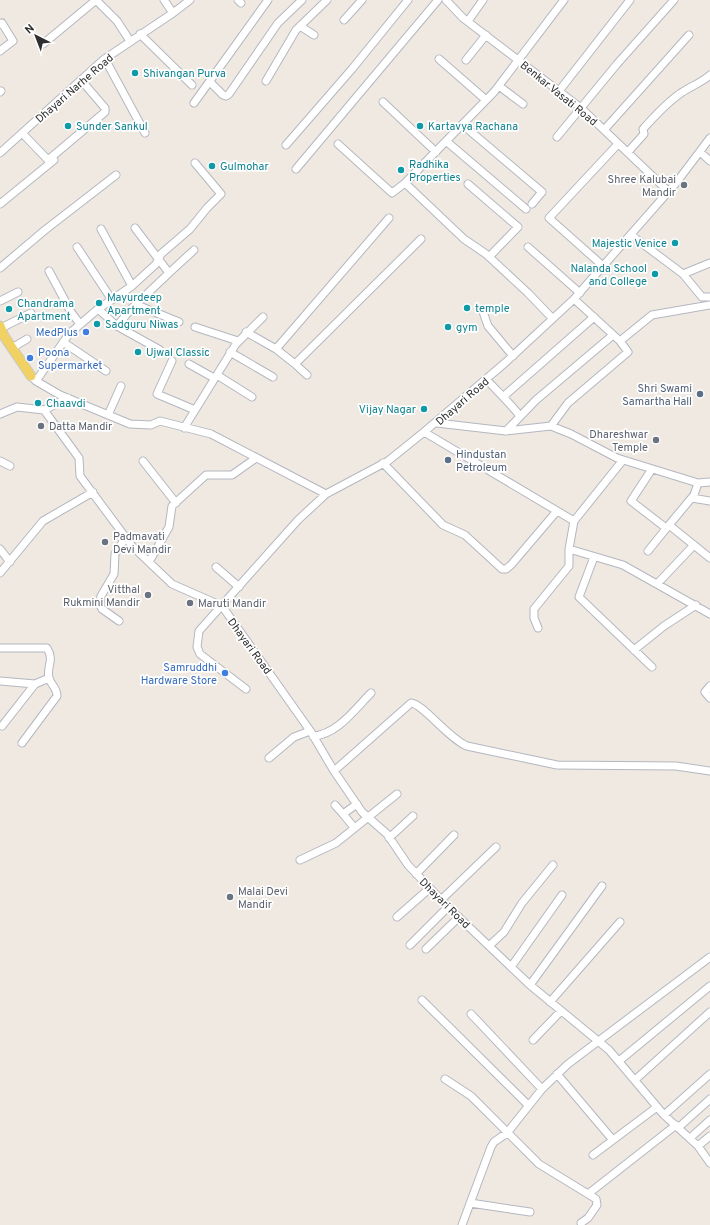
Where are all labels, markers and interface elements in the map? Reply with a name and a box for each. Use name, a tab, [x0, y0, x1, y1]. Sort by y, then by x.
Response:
north arrow	[16, 16, 56, 56]
text: N	[22, 21, 38, 37]
street label: Dhayari Narhe Road	[33, 51, 116, 126]
street label: Benkar Vasati Road	[517, 58, 600, 129]
place label: Shivangan Purva	[143, 67, 226, 81]
marker: Shivangan Purva	[130, 68, 140, 78]
place label: Sunder Sankul	[76, 120, 148, 134]
place label: Kartavya Rachana	[428, 120, 518, 134]
marker: Sunder Sankul	[63, 121, 73, 131]
marker: Kartavya Rachana	[415, 121, 425, 131]
place label: Radhika Properties	[409, 158, 461, 185]
place label: Gulmohar	[220, 160, 269, 174]
marker: Gulmohar	[207, 161, 217, 171]
marker: Radhika Properties	[396, 165, 406, 175]
place label: Shree Kalubai Mandir	[608, 173, 677, 200]
marker: Shree Kalubai Mandir	[679, 180, 689, 190]
place label: Majestic Venice	[592, 237, 667, 251]
marker: Majestic Venice	[670, 238, 680, 248]
place label: Nalanda School and College	[570, 262, 647, 289]
marker: Nalanda School and College	[650, 269, 660, 279]
place label: Mayurdeep Apartment	[107, 291, 162, 318]
place label: Chandrama Apartment	[17, 297, 74, 324]
marker: Mayurdeep Apartment	[94, 298, 104, 308]
place label: temple	[475, 302, 510, 316]
marker: temple	[462, 303, 472, 313]
marker: Chandrama Apartment	[4, 304, 14, 314]
place label: Sadguru Niwas	[105, 318, 178, 332]
marker: Sadguru Niwas	[92, 319, 102, 329]
place label: gym	[456, 321, 478, 335]
marker: gym	[443, 322, 453, 332]
place label: MedPlus	[36, 326, 78, 340]
marker: MedPlus	[81, 327, 91, 337]
place label: Poona Supermarket	[38, 346, 103, 373]
place label: Ujwal Classic	[146, 346, 210, 360]
marker: Ujwal Classic	[133, 347, 143, 357]
marker: Poona Supermarket	[25, 353, 35, 363]
street label: Dhayari Road	[433, 375, 492, 429]
place label: Shri Swami Samartha Hall	[622, 382, 692, 409]
marker: Shri Swami Samartha Hall	[695, 389, 705, 399]
place label: Chaavdi	[46, 397, 86, 411]
marker: Chaavdi	[33, 398, 43, 408]
place label: Vijay Nagar	[359, 403, 417, 417]
marker: Vijay Nagar	[419, 404, 429, 414]
place label: Datta Mandir	[49, 420, 113, 434]
marker: Datta Mandir	[36, 421, 46, 431]
place label: Dhareshwar Temple	[589, 428, 649, 455]
marker: Dhareshwar Temple	[651, 435, 661, 445]
place label: Hindustan Petroleum	[456, 448, 507, 475]
marker: Hindustan Petroleum	[443, 455, 453, 465]
place label: Padmavati Devi Mandir	[113, 530, 172, 557]
marker: Padmavati Devi Mandir	[100, 537, 110, 547]
place label: Vitthal Rukmini Mandir	[63, 583, 141, 610]
marker: Vitthal Rukmini Mandir	[143, 590, 153, 600]
place label: Maruti Mandir	[198, 597, 267, 611]
marker: Maruti Mandir	[185, 598, 195, 608]
street label: Dhayari Road	[224, 616, 274, 677]
place label: Samruddhi Hardware Store	[141, 661, 217, 688]
marker: Samruddhi Hardware Store	[220, 668, 230, 678]
street label: Dhayari Road	[416, 875, 473, 932]
place label: Malai Devi Mandir	[238, 885, 288, 912]
marker: Malai Devi Mandir	[225, 892, 235, 902]

